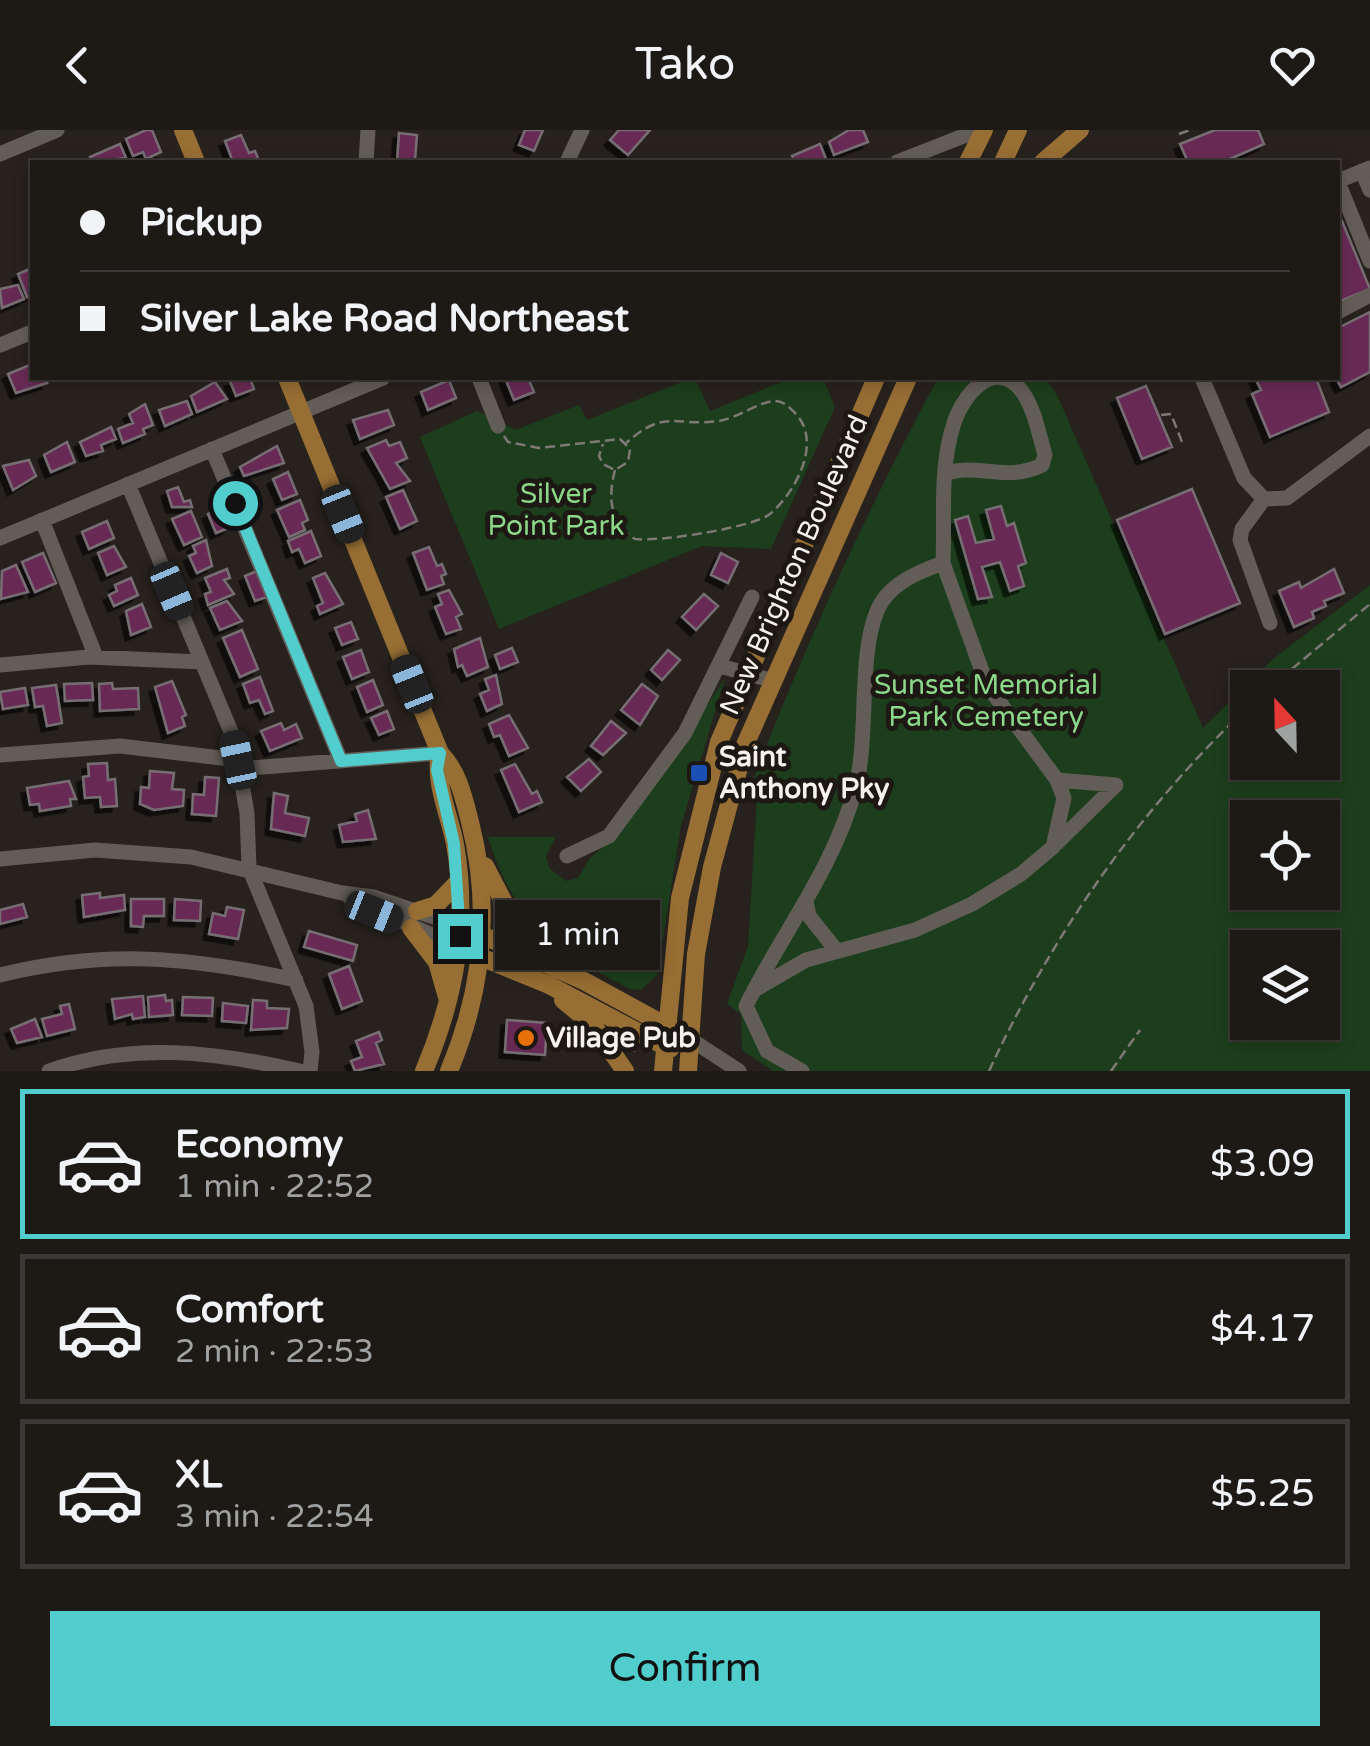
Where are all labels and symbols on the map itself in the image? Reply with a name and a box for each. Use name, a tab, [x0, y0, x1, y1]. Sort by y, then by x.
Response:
street label: New Brighton Boulevard	[712, 410, 876, 720]
park label: Silver Point Park	[488, 477, 624, 543]
route start	[213, 481, 258, 526]
car	[318, 481, 368, 547]
car	[146, 558, 198, 624]
car	[387, 651, 437, 717]
park label: Sunset Memorial Park Cemetery	[874, 668, 1098, 734]
north arrow	[1230, 670, 1340, 780]
car	[217, 728, 259, 792]
place label: Saint Anthony Pky	[719, 740, 889, 806]
marker: Saint Anthony Pky	[688, 762, 710, 784]
car	[341, 887, 407, 937]
callout: 1 min	[495, 901, 660, 971]
route end	[438, 914, 483, 959]
place label: Village Pub	[546, 1021, 696, 1055]
marker: Village Pub	[515, 1027, 537, 1049]

